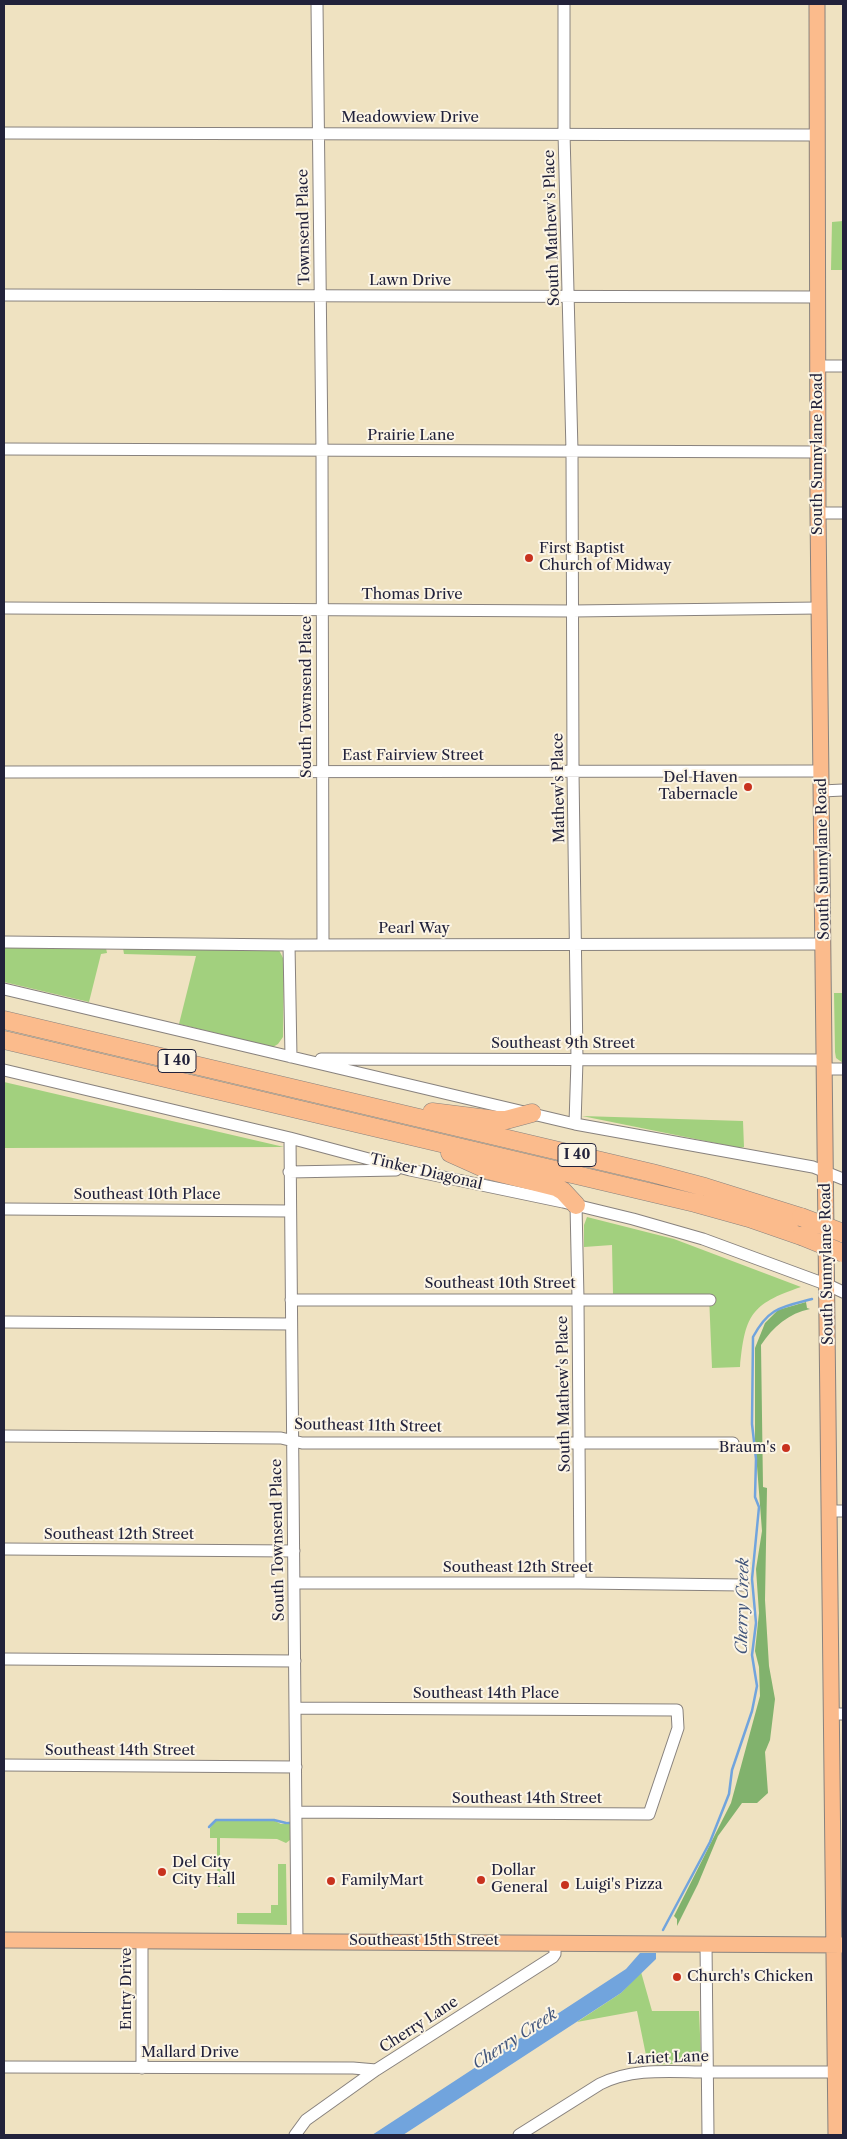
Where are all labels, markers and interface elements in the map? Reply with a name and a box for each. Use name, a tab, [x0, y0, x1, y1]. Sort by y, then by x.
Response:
street label: Meadowview Drive	[341, 109, 479, 127]
street label: South Mathew's Place	[540, 149, 564, 307]
street label: Townsend Place	[294, 169, 314, 285]
street label: Lawn Drive	[369, 272, 451, 290]
street label: South Sunnylane Road	[809, 373, 827, 535]
street label: Prairie Lane	[367, 427, 455, 445]
place label: First Baptist Church of Midway	[539, 540, 672, 575]
marker: First Baptist Church of Midway	[523, 552, 535, 564]
street label: Thomas Drive	[361, 586, 463, 604]
street label: South Townsend Place	[298, 616, 316, 778]
street label: Mathew's Place	[549, 733, 569, 843]
street label: East Fairview Street	[342, 747, 484, 765]
place label: Del Haven Tabernacle	[658, 769, 738, 804]
street label: South Sunnylane Road	[813, 778, 833, 940]
marker: Del Haven Tabernacle	[742, 781, 754, 793]
street label: Pearl Way	[378, 920, 450, 938]
street label: Southeast 9th Street	[491, 1035, 635, 1053]
road number: I 40	[158, 1050, 196, 1072]
road number: I 40	[558, 1144, 596, 1166]
street label: Tinker Diagonal	[368, 1150, 484, 1194]
street label: South Sunnylane Road	[817, 1183, 837, 1345]
street label: Southeast 10th Place	[73, 1186, 221, 1204]
street label: Southeast 10th Street	[424, 1275, 576, 1293]
street label: South Mathew's Place	[554, 1316, 574, 1472]
street label: Southeast 11th Street	[294, 1416, 442, 1436]
place label: Braum's	[719, 1439, 776, 1457]
marker: Braum's	[780, 1442, 792, 1454]
street label: South Townsend Place	[268, 1459, 288, 1621]
street label: Southeast 12th Street	[44, 1526, 194, 1544]
water label: Cherry Creek	[733, 1557, 753, 1655]
street label: Southeast 12th Street	[443, 1559, 593, 1577]
street label: Southeast 14th Place	[413, 1685, 559, 1703]
street label: Southeast 14th Street	[45, 1742, 195, 1760]
street label: Southeast 14th Street	[452, 1790, 602, 1808]
place label: Del City City Hall	[172, 1854, 235, 1889]
place label: Dollar General	[491, 1862, 548, 1897]
marker: Del City City Hall	[156, 1866, 168, 1878]
place label: FamilyMart	[341, 1872, 424, 1890]
marker: Dollar General	[475, 1874, 487, 1886]
marker: FamilyMart	[325, 1875, 337, 1887]
place label: Luigi's Pizza	[575, 1876, 663, 1894]
marker: Luigi's Pizza	[559, 1879, 571, 1891]
street label: Southeast 15th Street	[349, 1932, 499, 1950]
street label: Entry Drive	[118, 1948, 136, 2030]
place label: Church's Chicken	[687, 1968, 813, 1986]
marker: Church's Chicken	[671, 1971, 683, 1983]
street label: Cherry Lane	[376, 1993, 462, 2057]
water label: Cherry Creek	[469, 2005, 561, 2073]
street label: Mallard Drive	[141, 2044, 239, 2062]
street label: Lariet Lane	[627, 2048, 709, 2068]

